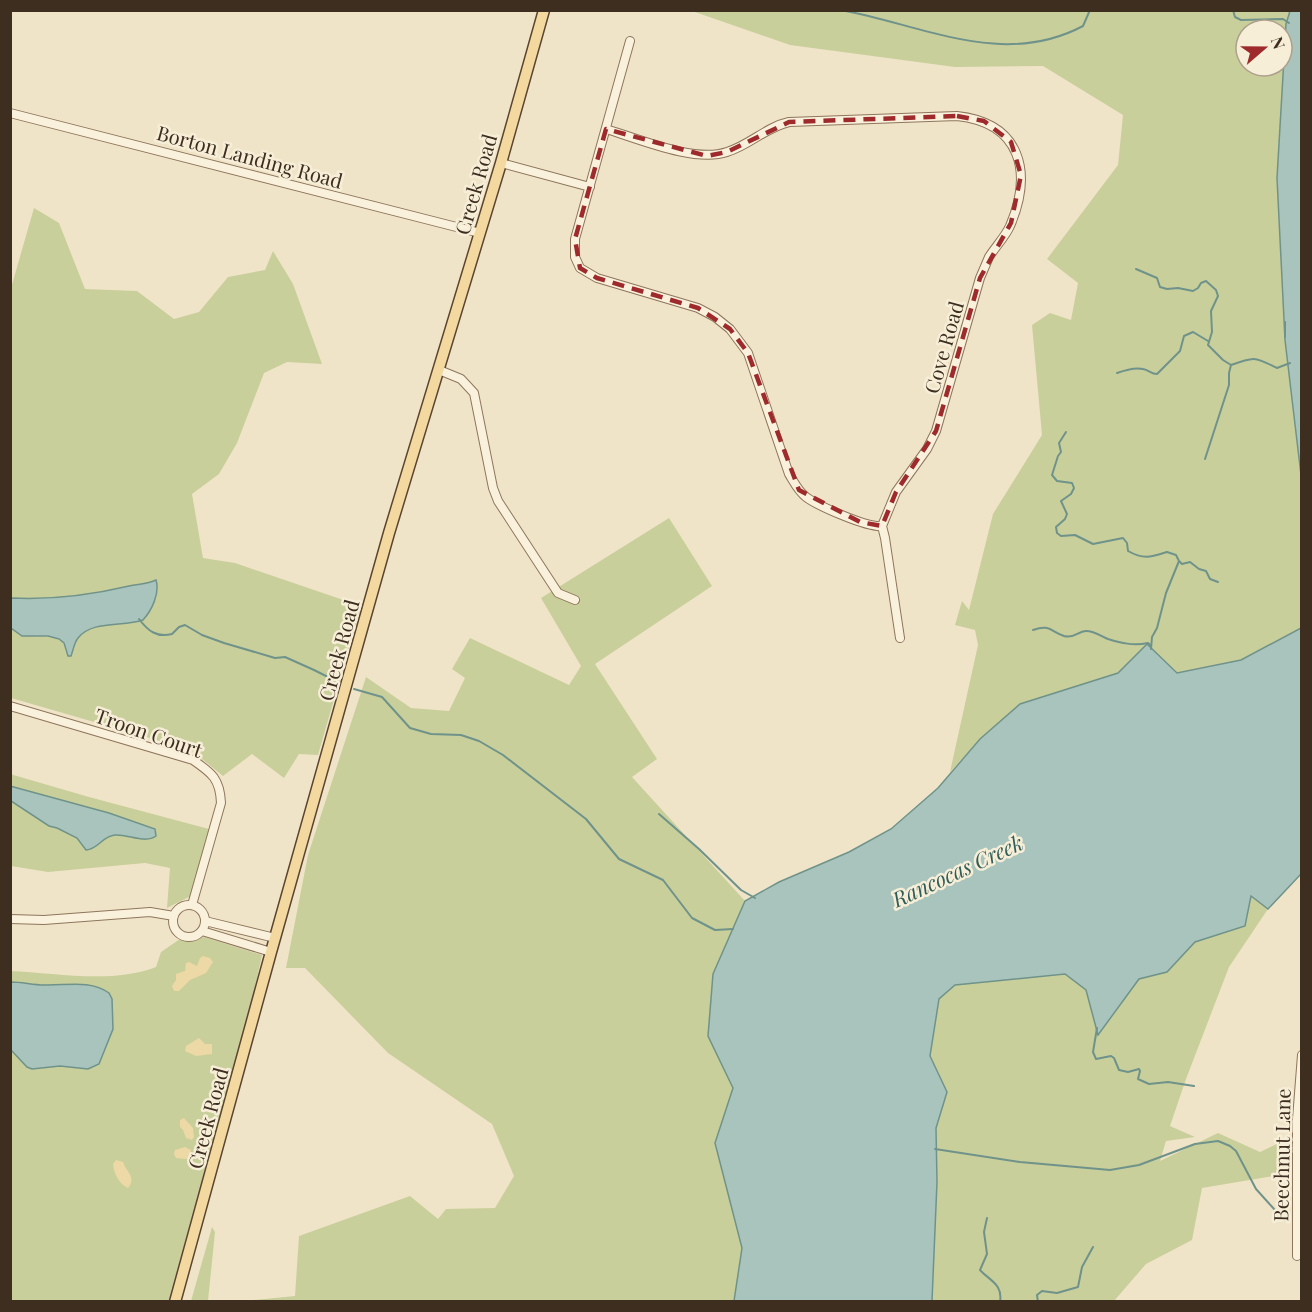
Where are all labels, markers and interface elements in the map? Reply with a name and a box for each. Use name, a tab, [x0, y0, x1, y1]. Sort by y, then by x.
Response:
north arrow	[1234, 18, 1294, 78]
text: N	[1267, 34, 1291, 52]
street label: Borton Landing Road	[154, 118, 346, 194]
street label: Creek Road	[448, 130, 502, 238]
street label: Cove Road	[917, 297, 969, 396]
street label: Creek Road	[312, 596, 365, 704]
street label: Troon Court	[92, 701, 207, 763]
water label: Rancocas Creek	[886, 827, 1027, 913]
street label: Creek Road	[181, 1064, 234, 1172]
street label: Beechnut Lane	[1266, 1088, 1296, 1222]

